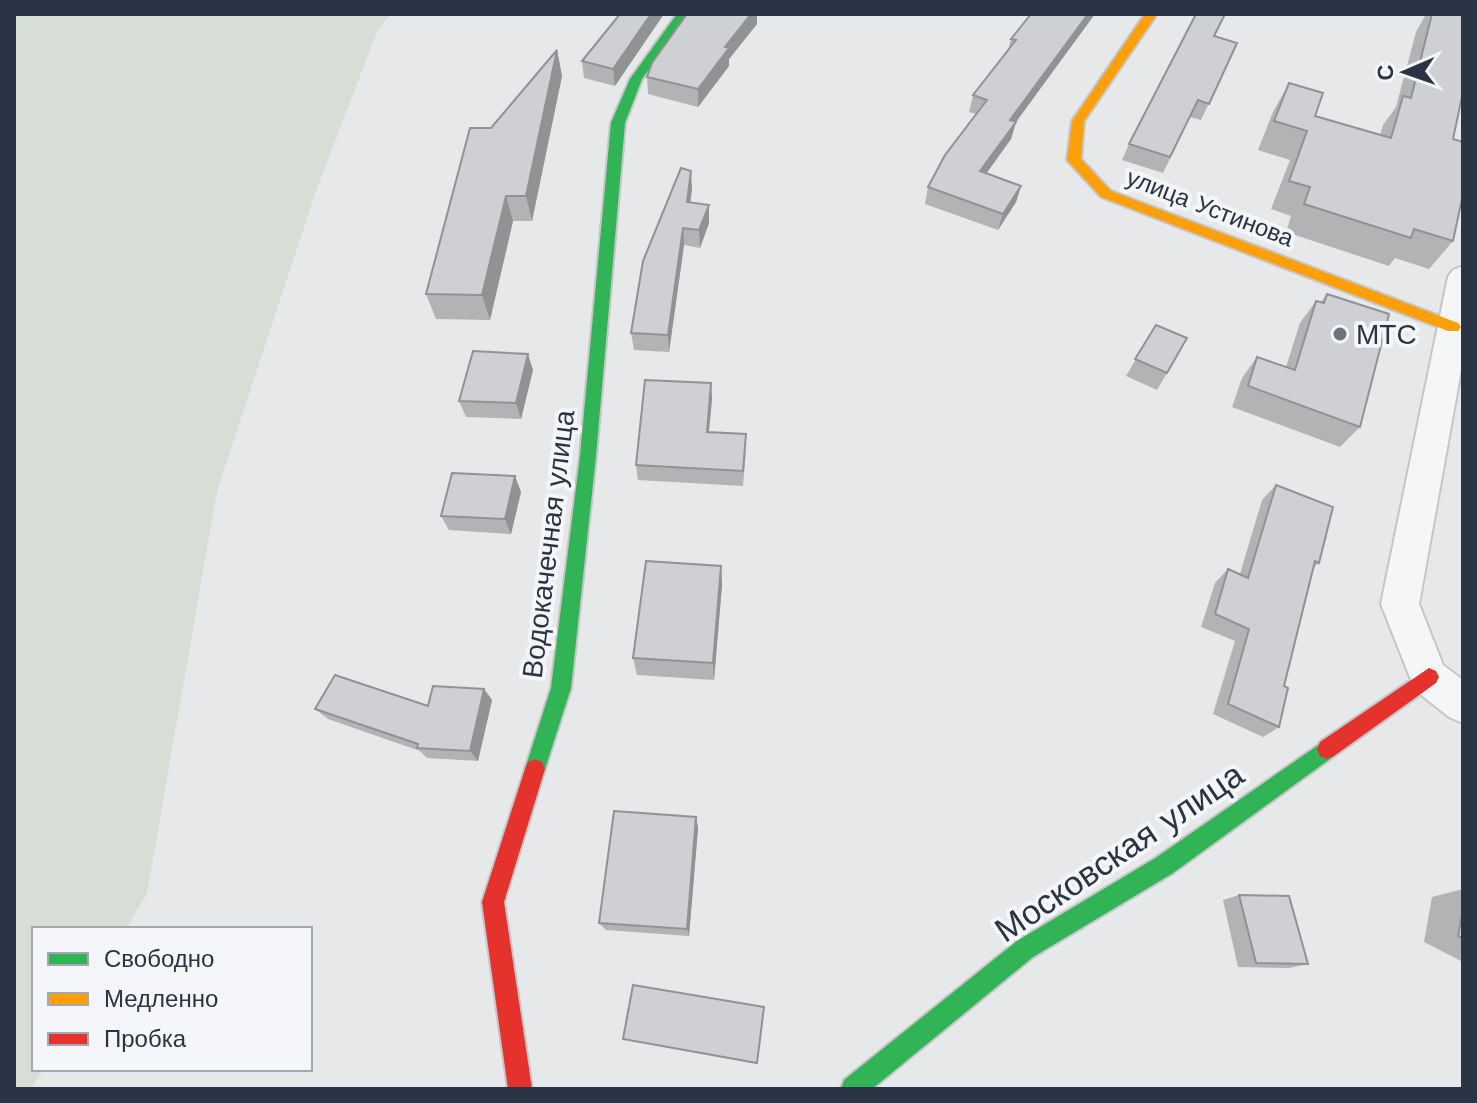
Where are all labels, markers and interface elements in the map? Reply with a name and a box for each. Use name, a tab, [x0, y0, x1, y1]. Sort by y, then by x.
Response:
north arrow	[1365, 32, 1445, 112]
text: С	[1373, 64, 1398, 81]
street label: улица Устинова	[1123, 163, 1298, 253]
place label: МТС	[1356, 318, 1417, 351]
marker: МТС	[1331, 325, 1349, 343]
street label: Водокачечная улица	[516, 408, 581, 680]
street label: Московская улица	[987, 754, 1251, 950]
legend	[32, 927, 312, 1071]
text: Свободно	[104, 945, 214, 973]
text: Медленно	[104, 985, 218, 1013]
text: Пробка	[104, 1025, 187, 1053]

